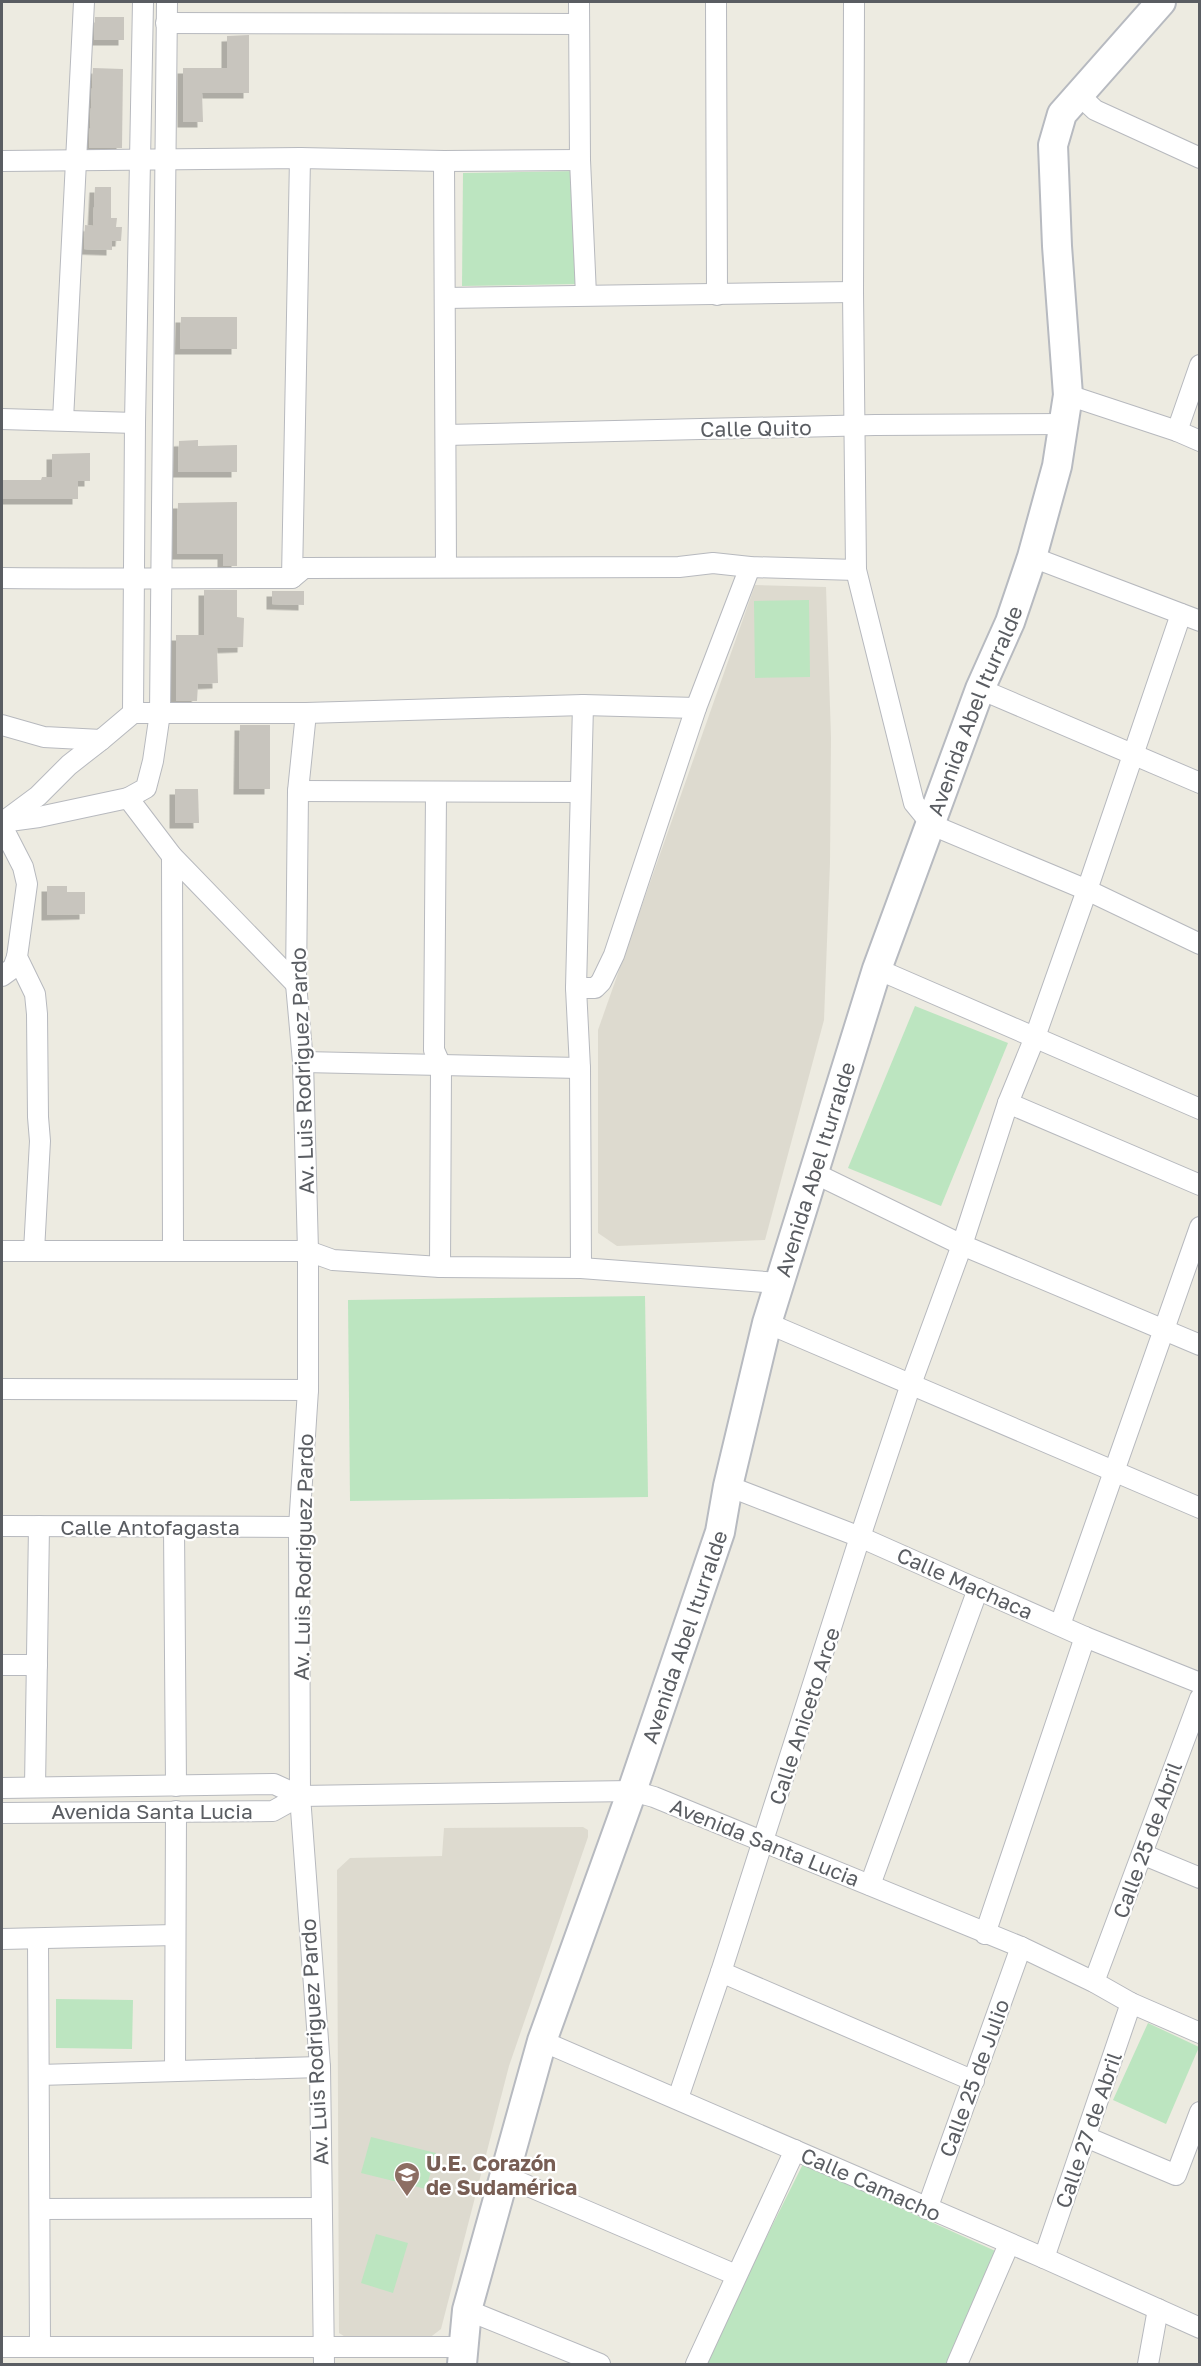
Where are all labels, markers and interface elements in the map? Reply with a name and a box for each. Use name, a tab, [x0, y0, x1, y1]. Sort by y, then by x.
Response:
street label: Calle Quito	[700, 414, 812, 442]
street label: Avenida Abel Iturralde	[922, 602, 1028, 819]
street label: Av. Luis Rodriguez Pardo	[285, 947, 319, 1195]
street label: Avenida Abel Iturralde	[769, 1059, 860, 1280]
street label: Av. Luis Rodriguez Pardo	[288, 1433, 318, 1681]
street label: Calle Antofagasta	[60, 1514, 240, 1540]
street label: Avenida Abel Iturralde	[636, 1527, 733, 1747]
street label: Calle Machaca	[893, 1541, 1037, 1625]
street label: Calle Aniceto Arce	[763, 1624, 845, 1808]
street label: Calle 25 de Abril	[1107, 1758, 1187, 1922]
street label: Avenida Santa Lucia	[667, 1792, 863, 1892]
street label: Avenida Santa Lucia	[51, 1798, 253, 1824]
street label: Av. Luis Rodriguez Pardo	[295, 1918, 333, 2166]
street label: Calle 25 de Julio	[933, 1996, 1015, 2160]
street label: Calle 27 de Abril	[1049, 2049, 1127, 2211]
street label: Calle Camacho	[797, 2142, 945, 2226]
place label: U.E. Corazón de Sudamérica	[426, 2150, 577, 2200]
school or university icon: U.E. Corazón de Sudamérica	[392, 2160, 422, 2198]

